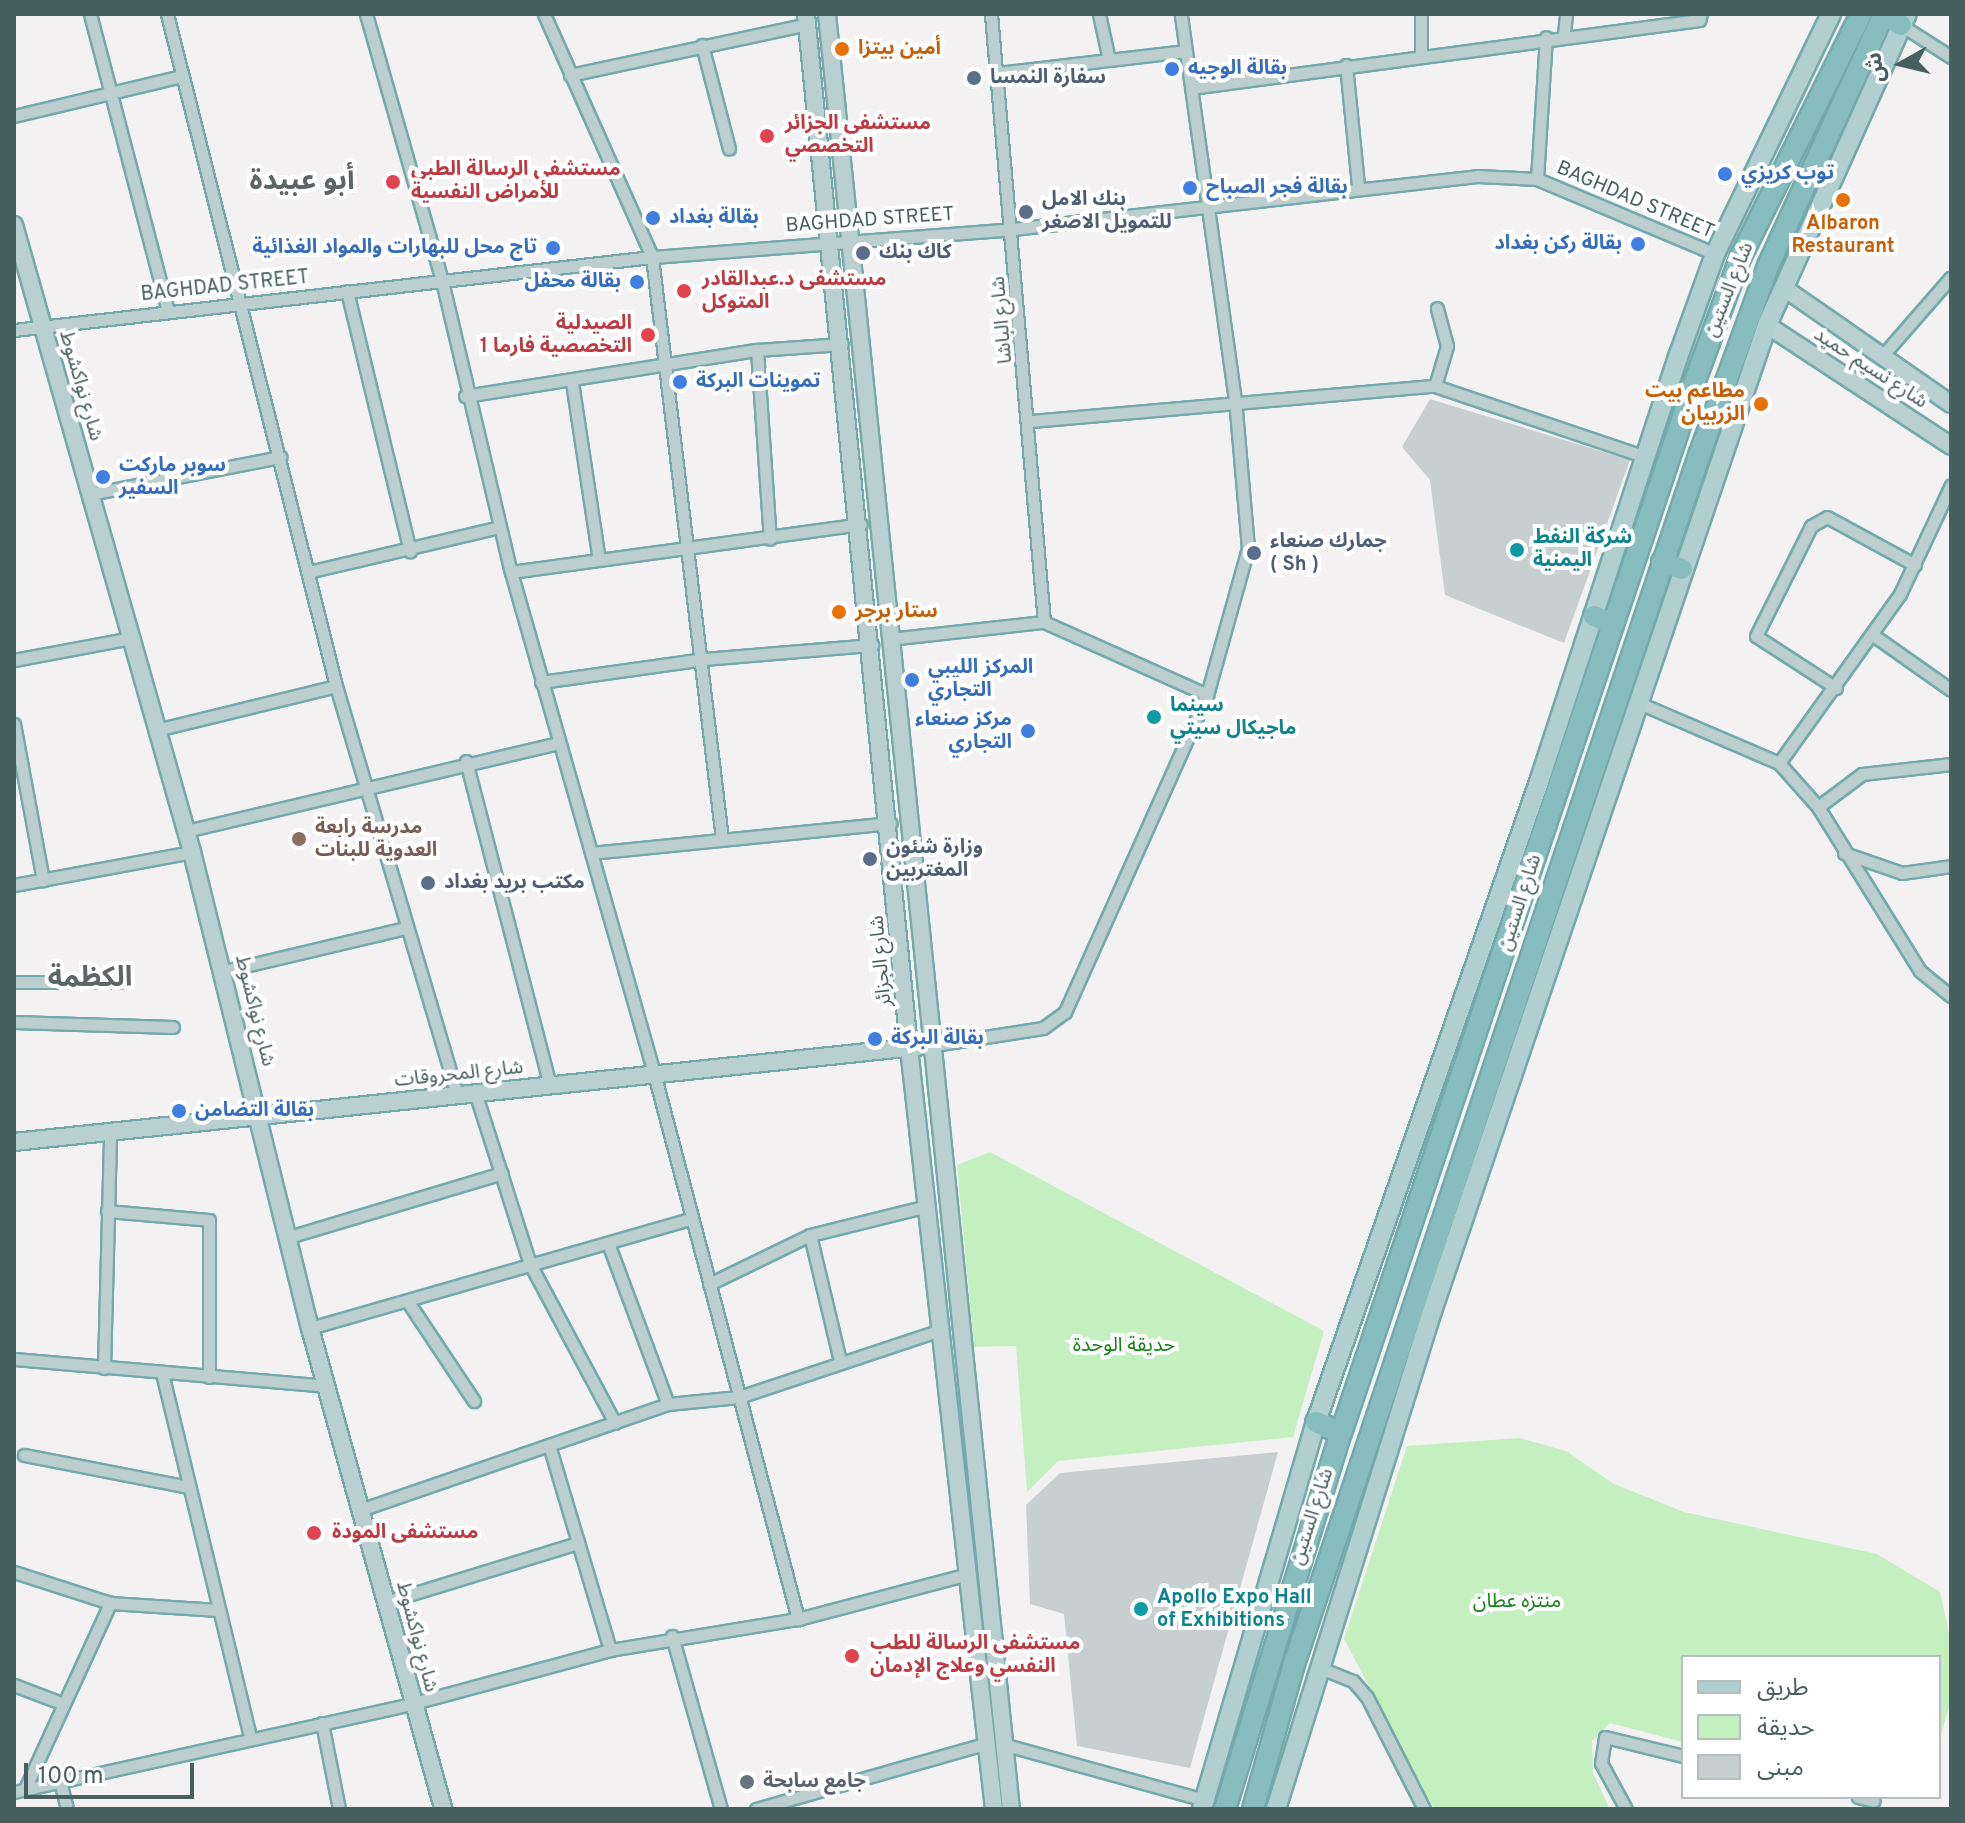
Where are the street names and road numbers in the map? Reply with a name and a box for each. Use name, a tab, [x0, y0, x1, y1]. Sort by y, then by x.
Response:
street label: BAGHDAD STREET	[1552, 157, 1718, 245]
street label: BAGHDAD STREET	[785, 203, 955, 239]
street label: شارع الستين	[1700, 239, 1760, 341]
street label: BAGHDAD STREET	[140, 266, 310, 308]
street label: شارع الباشا	[987, 275, 1019, 365]
street label: شارع نسيم حميد	[1809, 323, 1931, 415]
street label: شارع نواكشوط	[53, 328, 107, 444]
street label: شارع الستين	[1494, 852, 1548, 954]
street label: شارع الجزائر	[866, 914, 898, 1008]
street label: شارع نواكشوط	[229, 953, 279, 1069]
street label: شارع المحروقات	[393, 1056, 525, 1094]
street label: شارع الستين	[1286, 1466, 1340, 1568]
street label: شارع نواكشوط	[390, 1579, 442, 1695]

